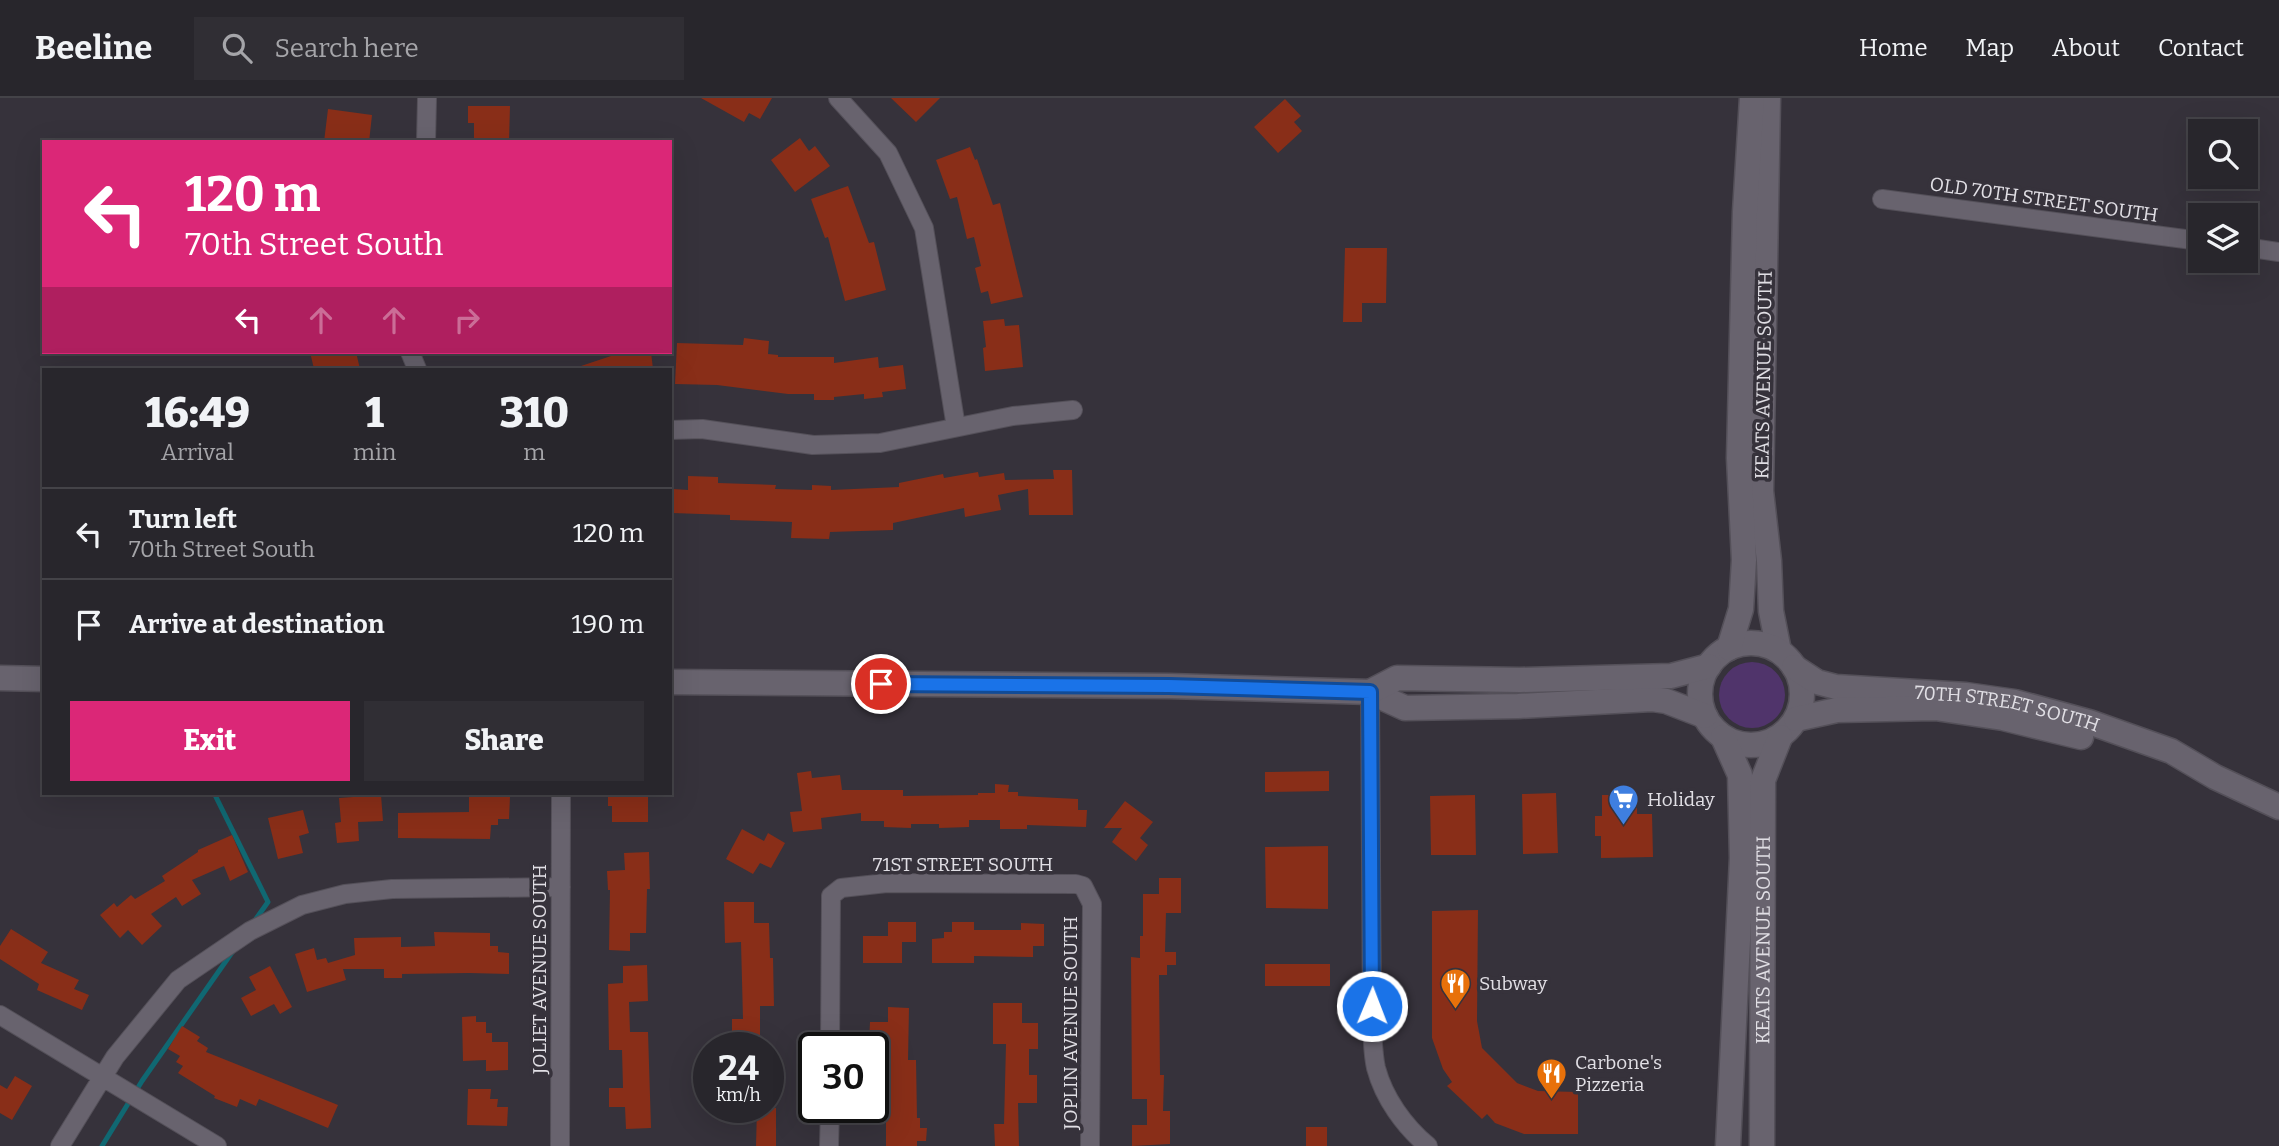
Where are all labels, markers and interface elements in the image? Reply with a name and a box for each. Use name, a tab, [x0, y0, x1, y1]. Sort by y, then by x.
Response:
search box	[194, 17, 684, 80]
text: Beeline	[35, 28, 152, 68]
icon: search	[218, 29, 256, 67]
text: Search here	[274, 33, 419, 64]
text: Home	[1859, 34, 1928, 62]
text: Map	[1966, 34, 2014, 62]
text: About	[2052, 34, 2120, 62]
text: Contact	[2158, 34, 2244, 62]
map controls	[2188, 119, 2258, 273]
button: search	[2188, 119, 2258, 189]
text: 120 m	[185, 165, 320, 224]
icon: left	[70, 168, 161, 259]
street label: OLD 70TH STREET SOUTH	[1928, 172, 2160, 227]
button: layers	[2188, 203, 2258, 273]
text: 70th Street South	[185, 225, 444, 263]
street label: KEATS AVENUE SOUTH	[1750, 271, 1777, 479]
icon: left	[229, 301, 267, 339]
icon: ahead	[302, 301, 340, 339]
icon: ahead	[375, 301, 413, 339]
icon: right	[448, 301, 486, 339]
text: 16:49	[145, 388, 250, 438]
text: 1	[365, 388, 384, 438]
text: 310	[499, 388, 569, 438]
text: Arrival	[161, 438, 234, 466]
text: min	[353, 438, 396, 466]
text: m	[523, 438, 545, 466]
text: Turn left	[129, 504, 237, 535]
icon: left	[70, 515, 108, 553]
text: 120 m	[573, 518, 644, 549]
text: 70th Street South	[129, 535, 315, 563]
icon: arrive	[70, 606, 108, 644]
text: Arrive at destination	[129, 609, 384, 640]
text: 190 m	[572, 609, 644, 640]
pin	[851, 654, 911, 714]
icon: arrive	[862, 665, 900, 703]
street label: 70TH STREET SOUTH	[1914, 681, 2103, 737]
button: Exit	[70, 701, 350, 781]
button: Share	[364, 701, 644, 781]
supermarket icon: Holiday	[1607, 782, 1641, 826]
place label: Holiday	[1647, 788, 1716, 811]
street label: KEATS AVENUE SOUTH	[1751, 836, 1775, 1044]
street label: 71ST STREET SOUTH	[873, 853, 1053, 876]
street label: JOLIET AVENUE SOUTH	[528, 864, 551, 1075]
street label: JOPLIN AVENUE SOUTH	[1059, 916, 1082, 1131]
restaurant icon: Subway	[1439, 966, 1473, 1010]
position arrow	[1335, 969, 1409, 1043]
place label: Subway	[1479, 972, 1548, 995]
speed limit sign: 30	[798, 1032, 889, 1123]
text: 24	[718, 1047, 759, 1089]
place label: Carbone's Pizzeria	[1575, 1051, 1662, 1096]
restaurant icon: Carbone's Pizzeria	[1535, 1056, 1569, 1100]
text: km/h	[716, 1084, 761, 1106]

